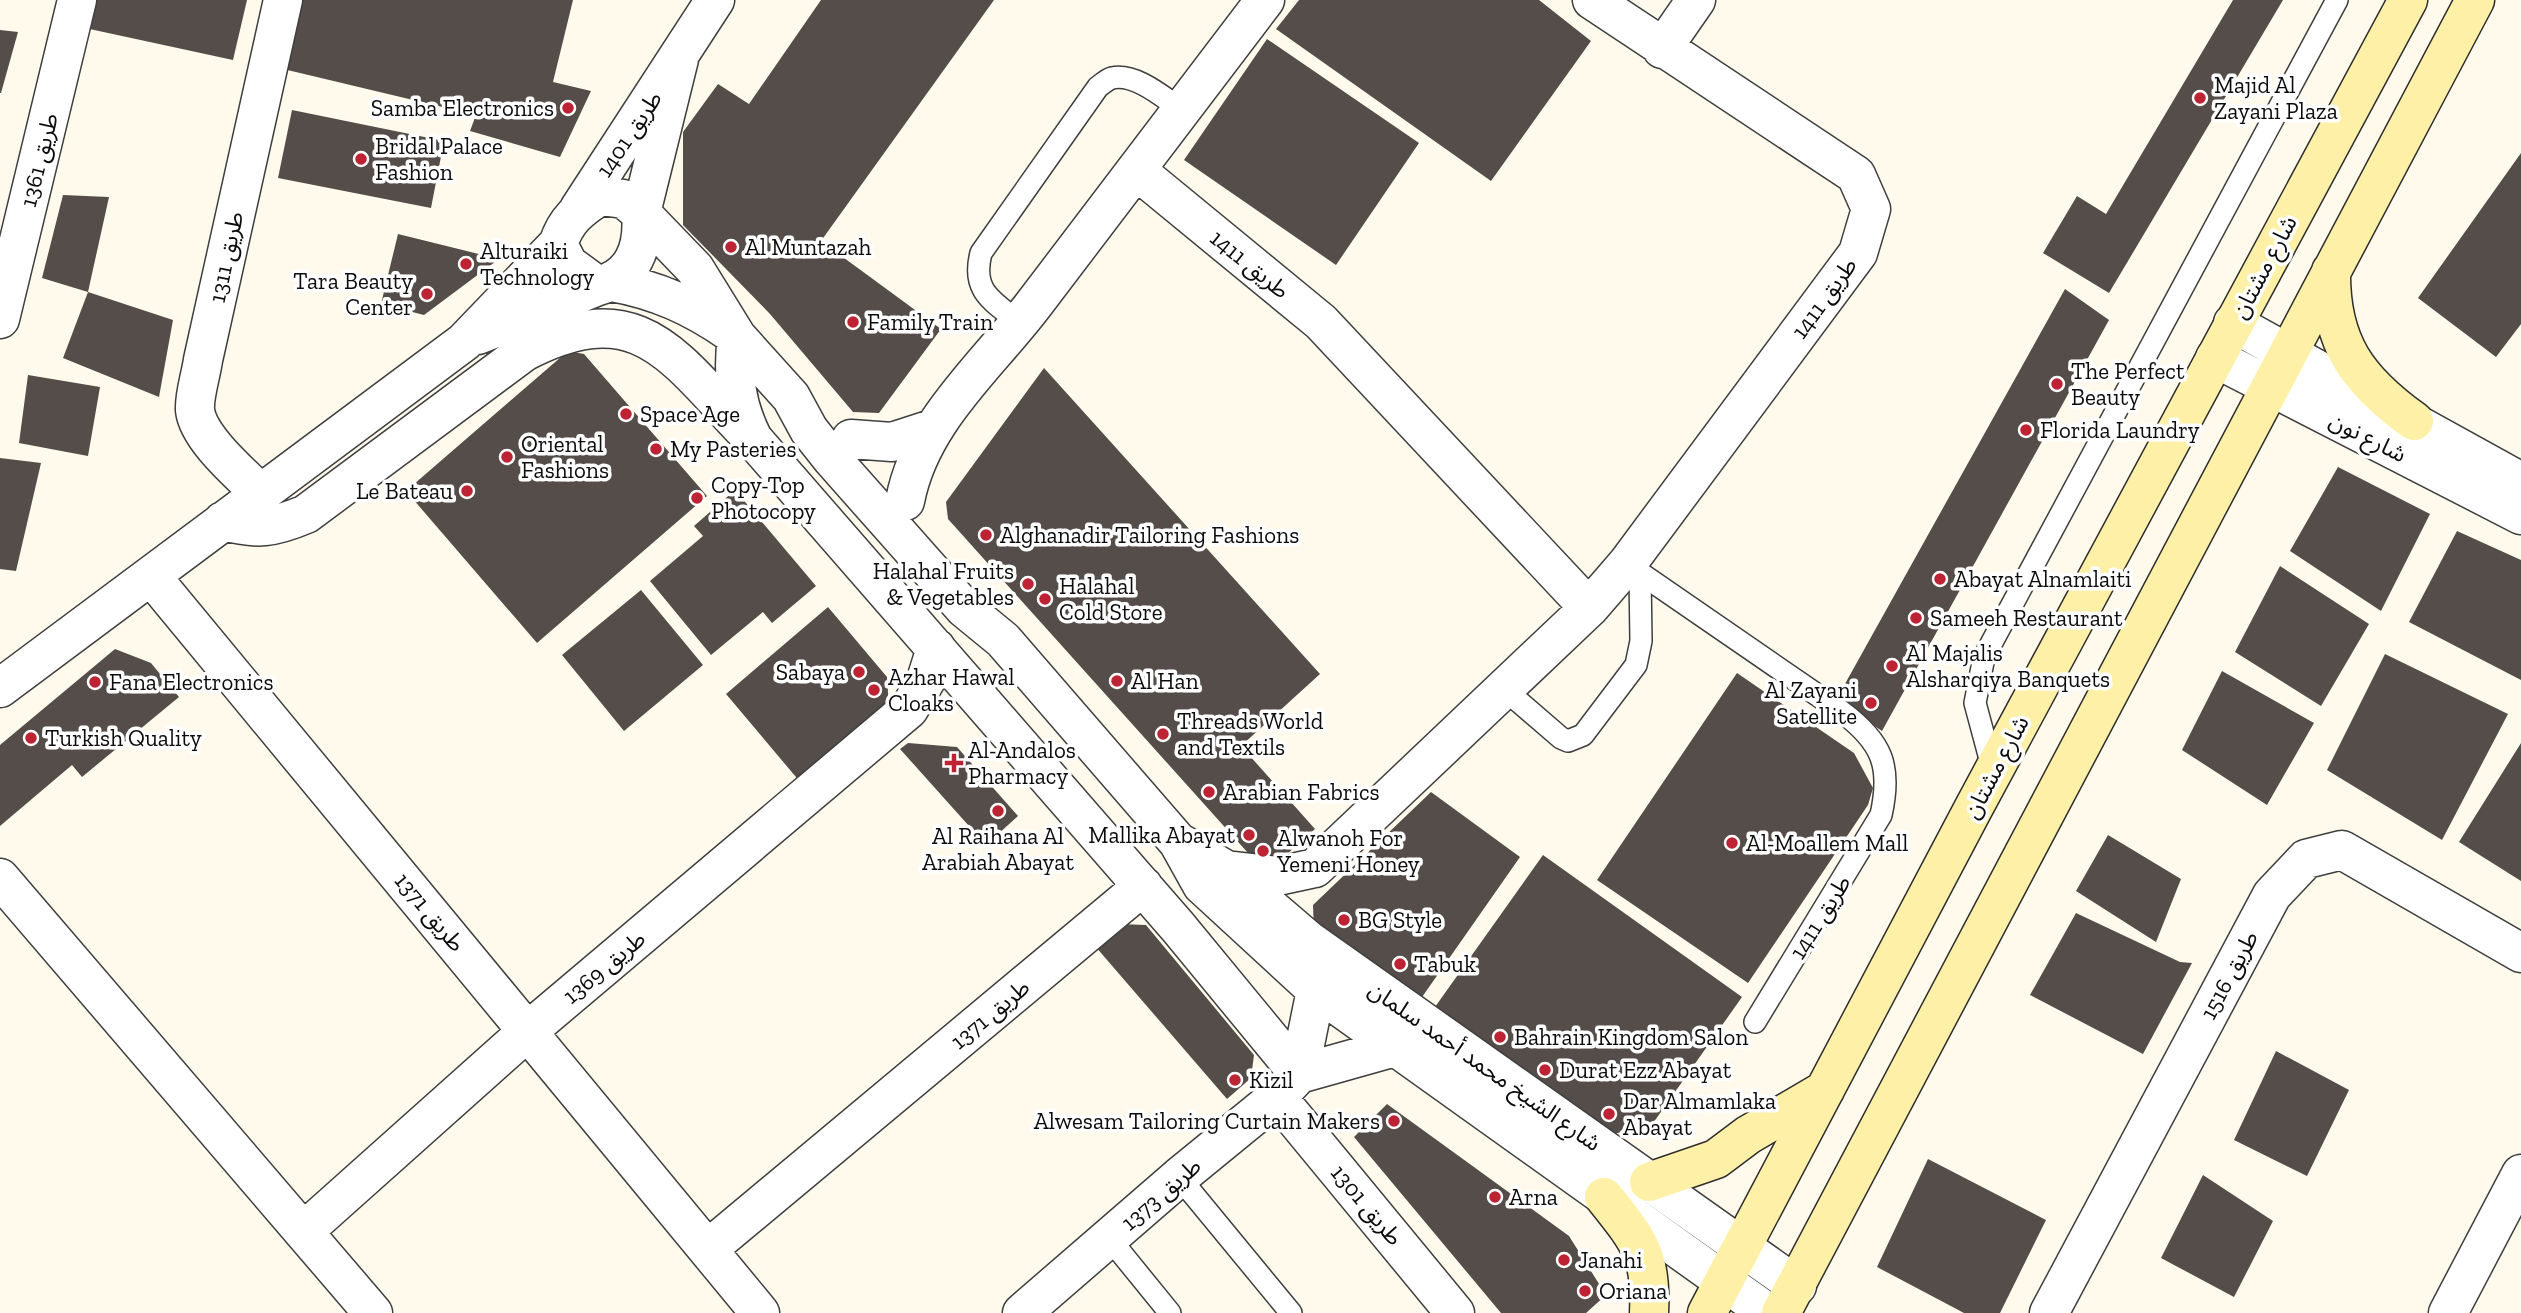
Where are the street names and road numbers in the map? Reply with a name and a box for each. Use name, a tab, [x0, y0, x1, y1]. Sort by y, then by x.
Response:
street label: طريق 1401	[590, 86, 668, 182]
street label: طريق 1361	[14, 110, 64, 210]
street label: طريق 1311	[203, 209, 249, 305]
street label: شارع مشتان	[2225, 211, 2305, 325]
street label: طريق 1411	[1205, 224, 1295, 304]
street label: طريق 1411	[1785, 252, 1863, 344]
street label: شارع نون	[2323, 406, 2411, 471]
street label: شارع مشتان	[1957, 711, 2037, 825]
street label: طريق 1371	[389, 867, 471, 957]
street label: طريق 1411	[1783, 870, 1857, 964]
street label: طريق 1369	[557, 924, 651, 1010]
street label: طريق 1516	[2194, 926, 2264, 1024]
street label: طريق 1371	[945, 973, 1035, 1055]
street label: شارع الشيخ محمد أحمد سلمان	[1362, 975, 1607, 1160]
street label: طريق 1373	[1115, 1152, 1207, 1236]
street label: طريق 1301	[1325, 1159, 1409, 1251]

